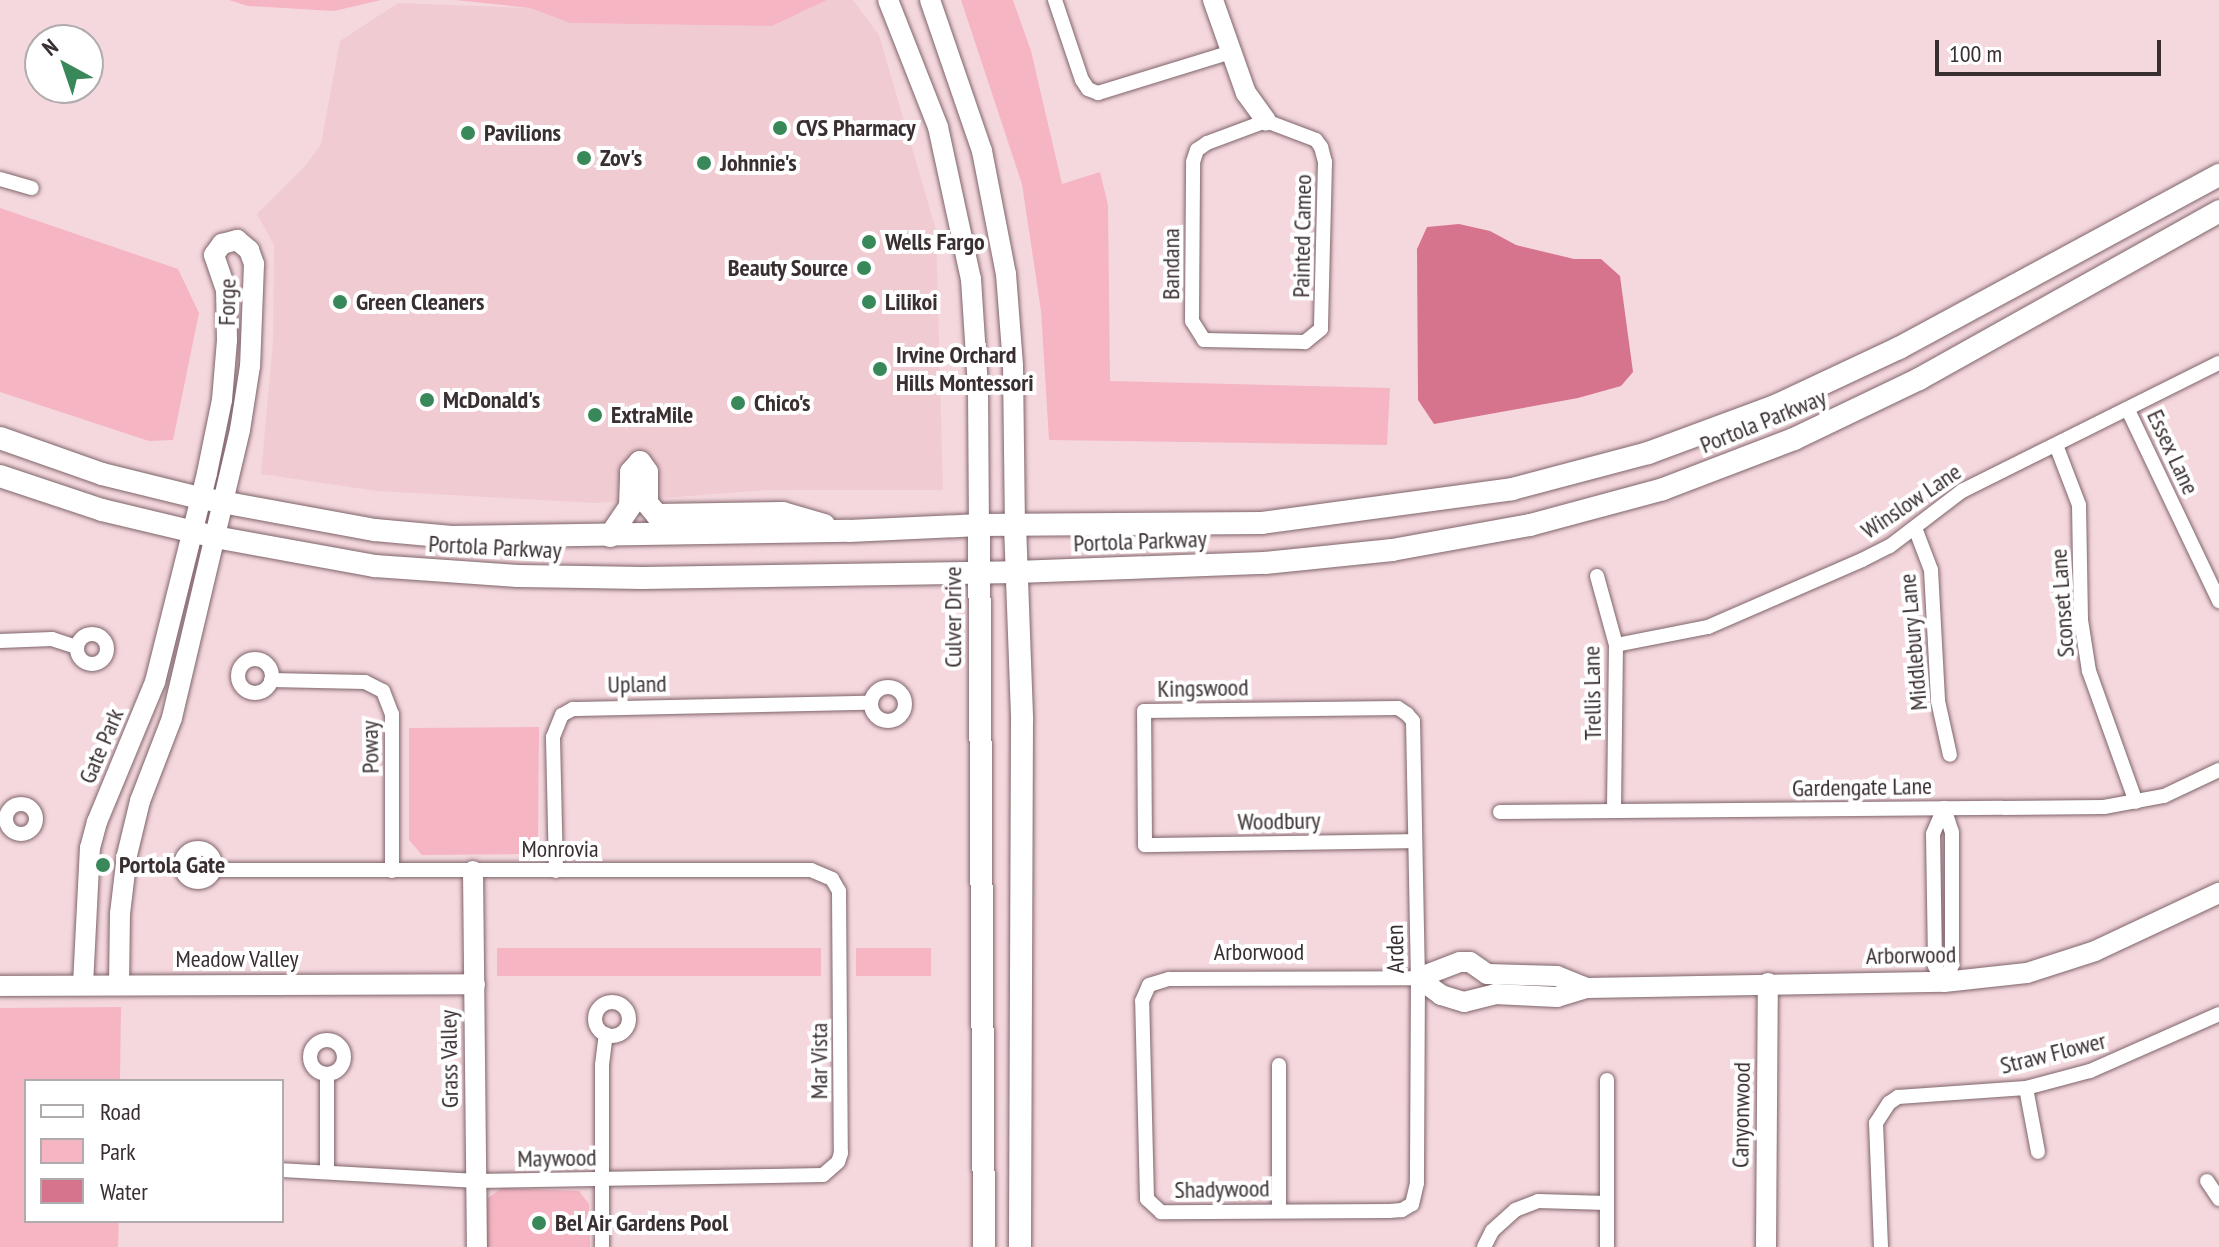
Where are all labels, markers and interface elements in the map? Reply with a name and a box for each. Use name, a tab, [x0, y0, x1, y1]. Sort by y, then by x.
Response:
north arrow	[24, 24, 104, 104]
scale bar	[1939, 24, 2165, 74]
text: N	[36, 33, 63, 62]
text: 100 m	[1949, 38, 2002, 69]
place label: CVS Pharmacy	[796, 114, 916, 142]
place label: Pavilions	[484, 119, 561, 147]
marker: CVS Pharmacy	[771, 119, 789, 137]
marker: Pavilions	[459, 124, 477, 142]
place label: Zov's	[600, 144, 642, 172]
marker: Zov's	[575, 149, 593, 167]
place label: Johnnie's	[720, 149, 797, 177]
marker: Johnnie's	[695, 154, 713, 172]
street label: Painted Cameo	[1287, 174, 1317, 298]
place label: Wells Fargo	[885, 228, 985, 256]
street label: Bandana	[1157, 228, 1185, 300]
marker: Wells Fargo	[860, 233, 878, 251]
place label: Beauty Source	[727, 254, 848, 282]
marker: Beauty Source	[855, 259, 873, 277]
street label: Forge	[212, 278, 242, 326]
place label: Green Cleaners	[356, 288, 485, 316]
place label: Lilikoi	[885, 288, 938, 316]
marker: Green Cleaners	[331, 293, 349, 311]
marker: Lilikoi	[860, 293, 878, 311]
place label: Irvine Orchard Hills Montessori	[896, 341, 1034, 397]
marker: Irvine Orchard Hills Montessori	[871, 360, 889, 378]
street label: Portola Parkway	[1696, 383, 1830, 459]
place label: McDonald's	[443, 386, 540, 414]
place label: Chico's	[754, 389, 810, 417]
marker: McDonald's	[418, 391, 436, 409]
marker: Chico's	[729, 394, 747, 412]
place label: ExtraMile	[611, 401, 693, 429]
street label: Essex Lane	[2141, 405, 2205, 499]
marker: ExtraMile	[586, 406, 604, 424]
street label: Winslow Lane	[1855, 457, 1967, 545]
street label: Portola Parkway	[1073, 524, 1207, 558]
street label: Portola Parkway	[428, 529, 562, 565]
street label: Sconset Lane	[2044, 548, 2080, 658]
street label: Culver Drive	[939, 566, 967, 668]
street label: Middlebury Lane	[1893, 572, 1933, 712]
street label: Trellis Lane	[1577, 646, 1607, 740]
street label: Upland	[607, 669, 667, 699]
street label: Kingswood	[1157, 673, 1249, 703]
street label: Gate Park	[72, 704, 130, 788]
street label: Poway	[355, 720, 385, 774]
street label: Gardengate Lane	[1792, 771, 1932, 803]
street label: Woodbury	[1237, 806, 1321, 836]
street label: Monrovia	[521, 835, 599, 863]
place label: Portola Gate	[119, 851, 226, 879]
marker: Portola Gate	[94, 856, 112, 874]
street label: Arden	[1380, 924, 1410, 974]
street label: Arborwood	[1214, 938, 1304, 966]
street label: Arborwood	[1866, 940, 1956, 970]
street label: Meadow Valley	[175, 945, 299, 973]
street label: Grass Valley	[434, 1009, 464, 1109]
street label: Mar Vista	[805, 1022, 833, 1100]
street label: Straw Flower	[1997, 1026, 2109, 1080]
street label: Canyonwood	[1726, 1062, 1756, 1168]
legend	[24, 1079, 284, 1223]
text: Road	[100, 1096, 141, 1127]
text: Park	[100, 1136, 136, 1167]
street label: Maywood	[517, 1143, 597, 1173]
street label: Shadywood	[1174, 1174, 1270, 1204]
text: Water	[100, 1176, 148, 1207]
place label: Bel Air Gardens Pool	[555, 1209, 729, 1237]
marker: Bel Air Gardens Pool	[530, 1214, 548, 1232]

